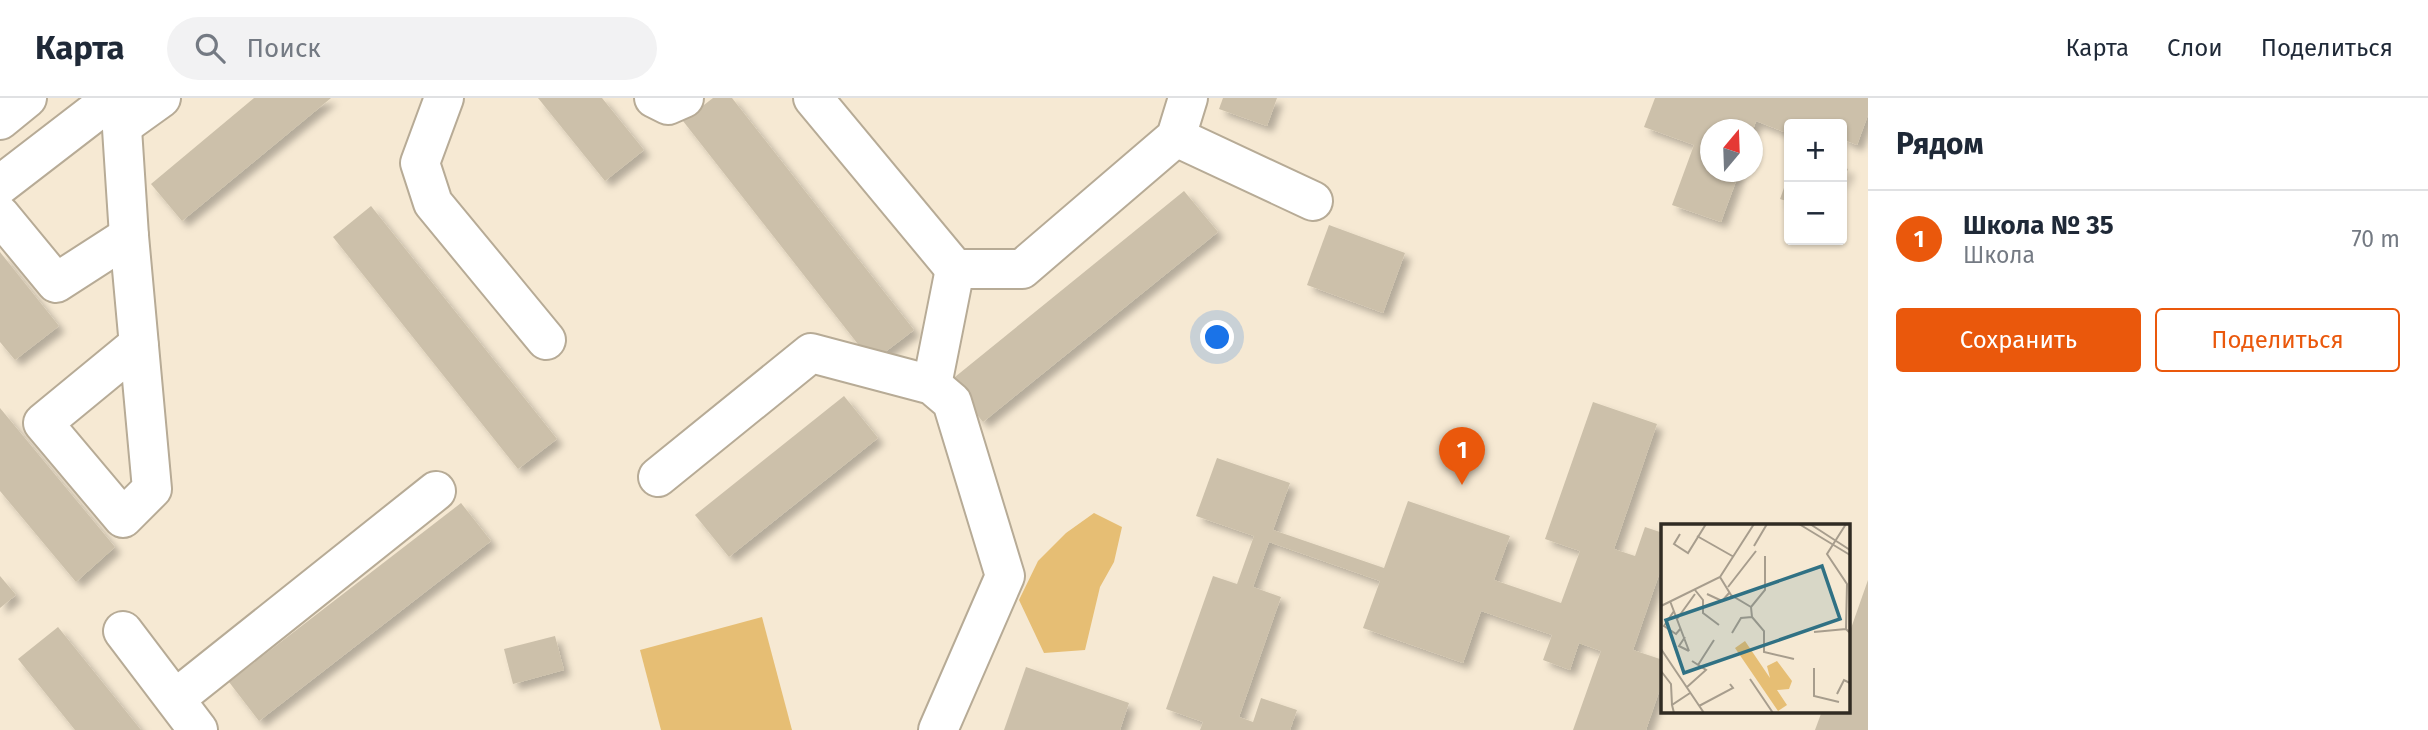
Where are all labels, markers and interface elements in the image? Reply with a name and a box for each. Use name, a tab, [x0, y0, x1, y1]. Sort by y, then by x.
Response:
search box	[167, 17, 657, 80]
text: Карта	[35, 28, 125, 68]
icon: search	[191, 29, 229, 67]
text: Поиск	[247, 33, 321, 64]
text: Карта	[2065, 34, 2129, 62]
text: Слои	[2167, 34, 2223, 62]
text: Поделиться	[2261, 34, 2393, 62]
north arrow	[1700, 119, 1763, 182]
map controls	[1784, 119, 1847, 245]
button: +	[1784, 119, 1847, 182]
text: Рядом	[1896, 126, 1984, 162]
button: −	[1784, 182, 1847, 245]
text: Школа № 35	[1963, 210, 2114, 241]
text: 1	[1914, 225, 1924, 253]
text: 70 m	[2351, 225, 2400, 253]
text: Школа	[1963, 241, 2035, 269]
button: Сохранить	[1896, 308, 2141, 372]
button: Поделиться	[2155, 308, 2400, 372]
your location	[1200, 320, 1234, 354]
pin: 1	[1439, 427, 1485, 485]
inset map	[1661, 524, 1850, 712]

